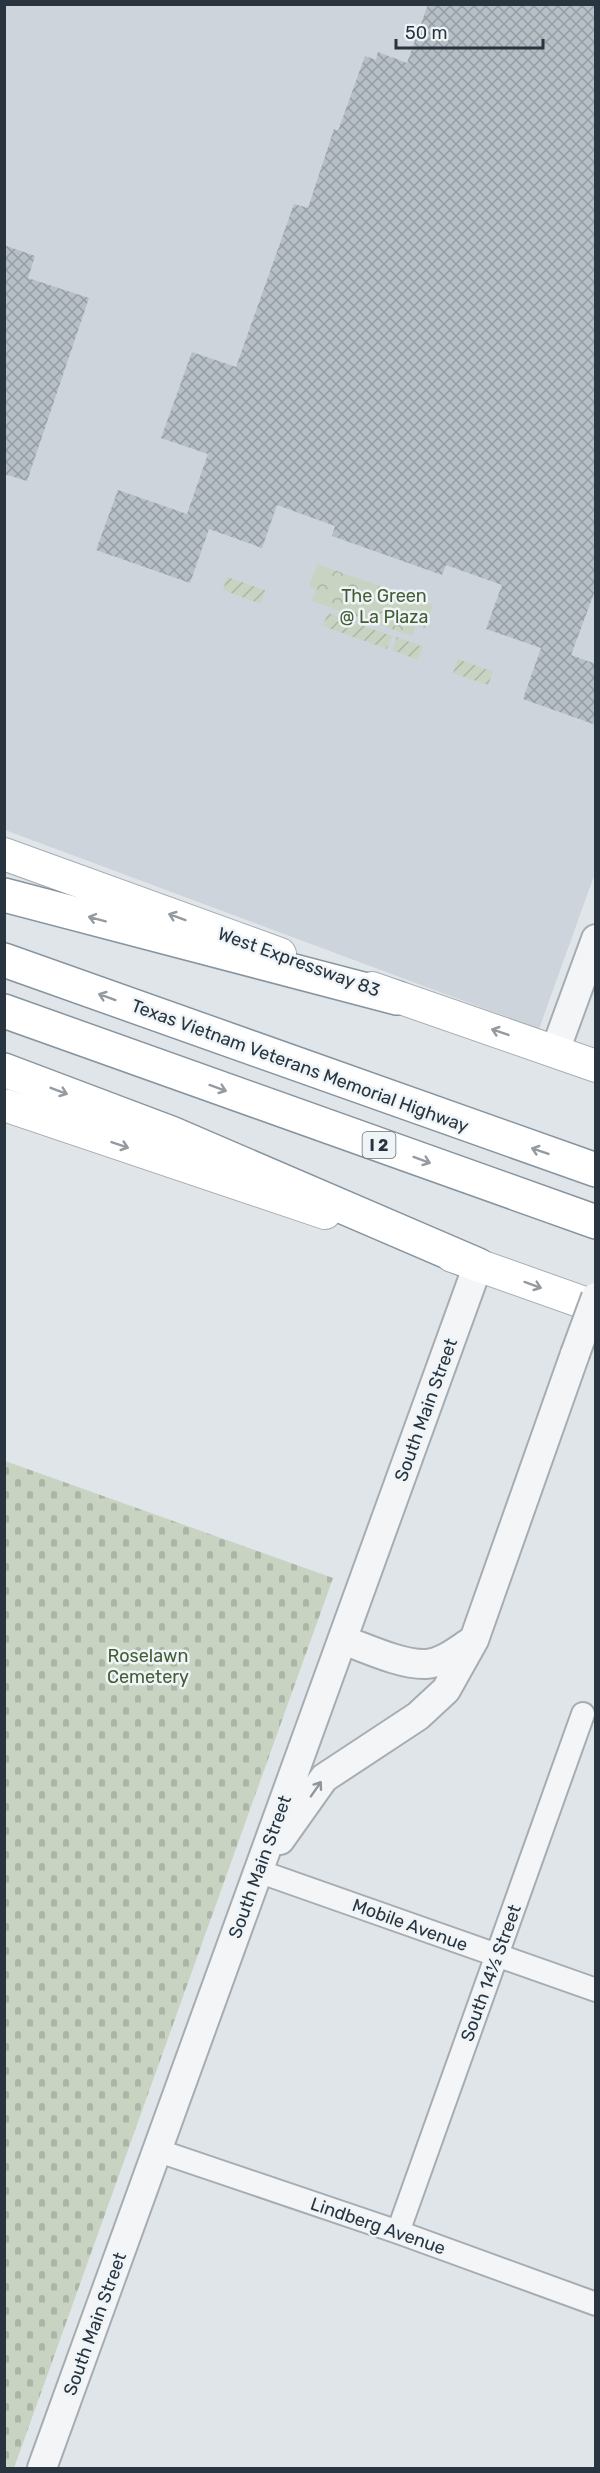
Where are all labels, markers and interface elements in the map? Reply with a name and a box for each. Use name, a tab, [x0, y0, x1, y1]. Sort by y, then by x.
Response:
scale bar	[396, 12, 543, 50]
text: 50 m	[405, 22, 448, 44]
park label: The Green @ La Plaza	[340, 585, 428, 628]
one-way arrow	[169, 911, 187, 922]
one-way arrow	[88, 913, 107, 924]
street label: West Expressway 83	[215, 922, 383, 1002]
one-way arrow	[99, 991, 117, 1002]
street label: Texas Vietnam Veterans Memorial Highway	[128, 995, 472, 1137]
one-way arrow	[491, 1026, 509, 1037]
one-way arrow	[208, 1084, 227, 1095]
one-way arrow	[49, 1086, 68, 1097]
road number: I 2	[362, 1132, 395, 1158]
one-way arrow	[110, 1140, 128, 1151]
one-way arrow	[531, 1144, 550, 1155]
one-way arrow	[412, 1156, 430, 1167]
one-way arrow	[523, 1280, 542, 1291]
street label: South Main Street	[390, 1335, 462, 1485]
park label: Roselawn Cemetery	[107, 1645, 189, 1688]
one-way arrow	[310, 1781, 322, 1797]
street label: South Main Street	[224, 1792, 296, 1942]
street label: Mobile Avenue	[349, 1894, 471, 1956]
street label: South 14½ Street	[456, 1902, 526, 2044]
street label: Lindberg Avenue	[308, 2193, 448, 2259]
street label: South Main Street	[59, 2249, 131, 2399]

